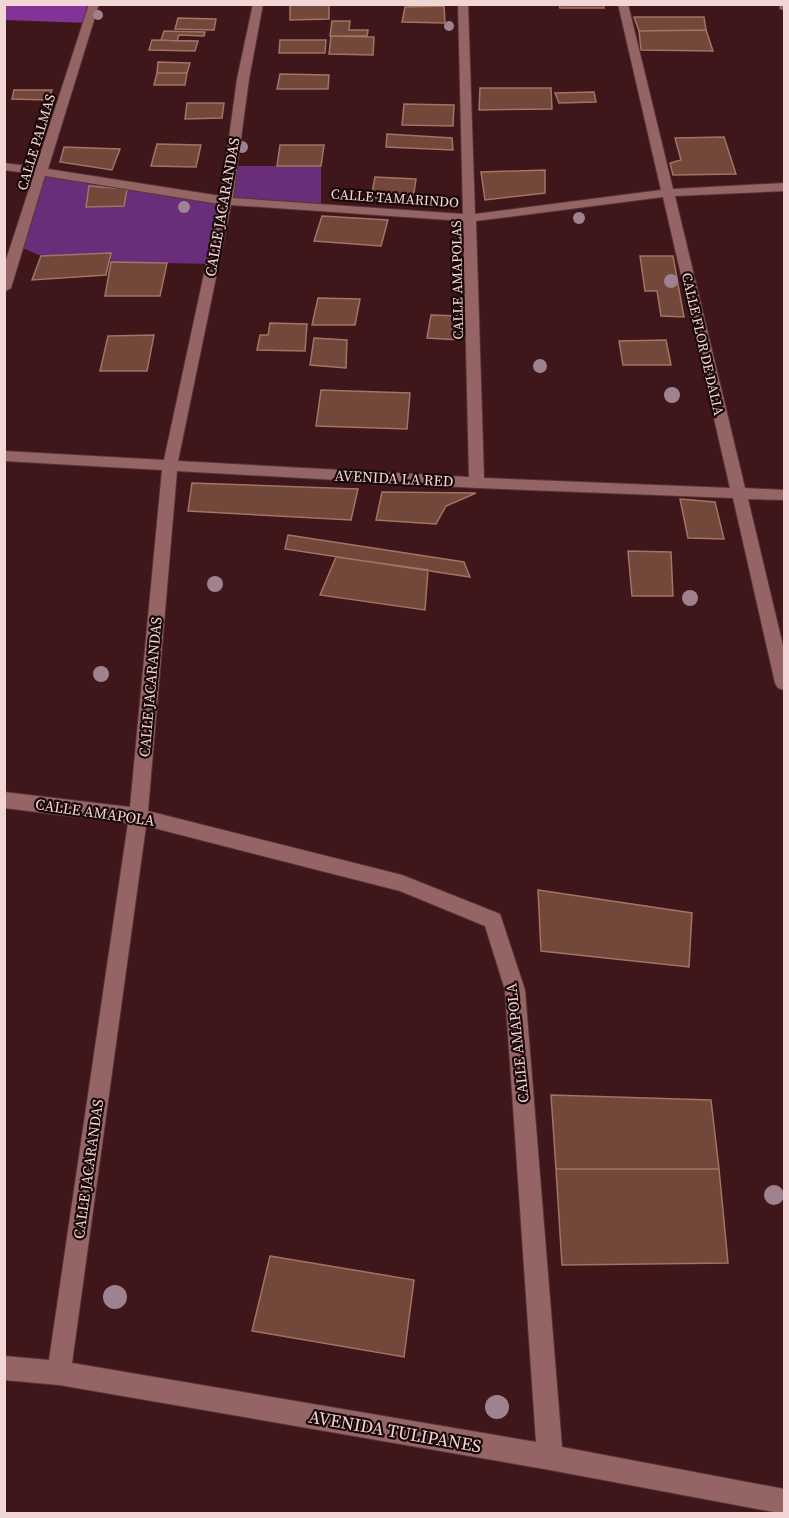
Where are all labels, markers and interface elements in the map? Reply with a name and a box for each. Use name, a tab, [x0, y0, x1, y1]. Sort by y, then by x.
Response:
street label: CALLE PALMAS	[12, 91, 60, 193]
street label: CALLE JACARANDAS	[199, 136, 245, 278]
street label: CALLE TAMARINDO	[330, 184, 460, 212]
street label: CALLE AMAPOLAS	[446, 220, 468, 340]
street label: CALLE FLOR DE DALIA	[677, 271, 729, 418]
street label: AVENIDA LA RED	[334, 464, 454, 492]
street label: CALLE JACARANDAS	[133, 616, 167, 758]
street label: CALLE AMAPOLA	[34, 793, 156, 831]
street label: CALLE AMAPOLA	[500, 982, 534, 1104]
street label: CALLE JACARANDAS	[68, 1098, 108, 1240]
street label: AVENIDA TULIPANES	[307, 1404, 483, 1458]

